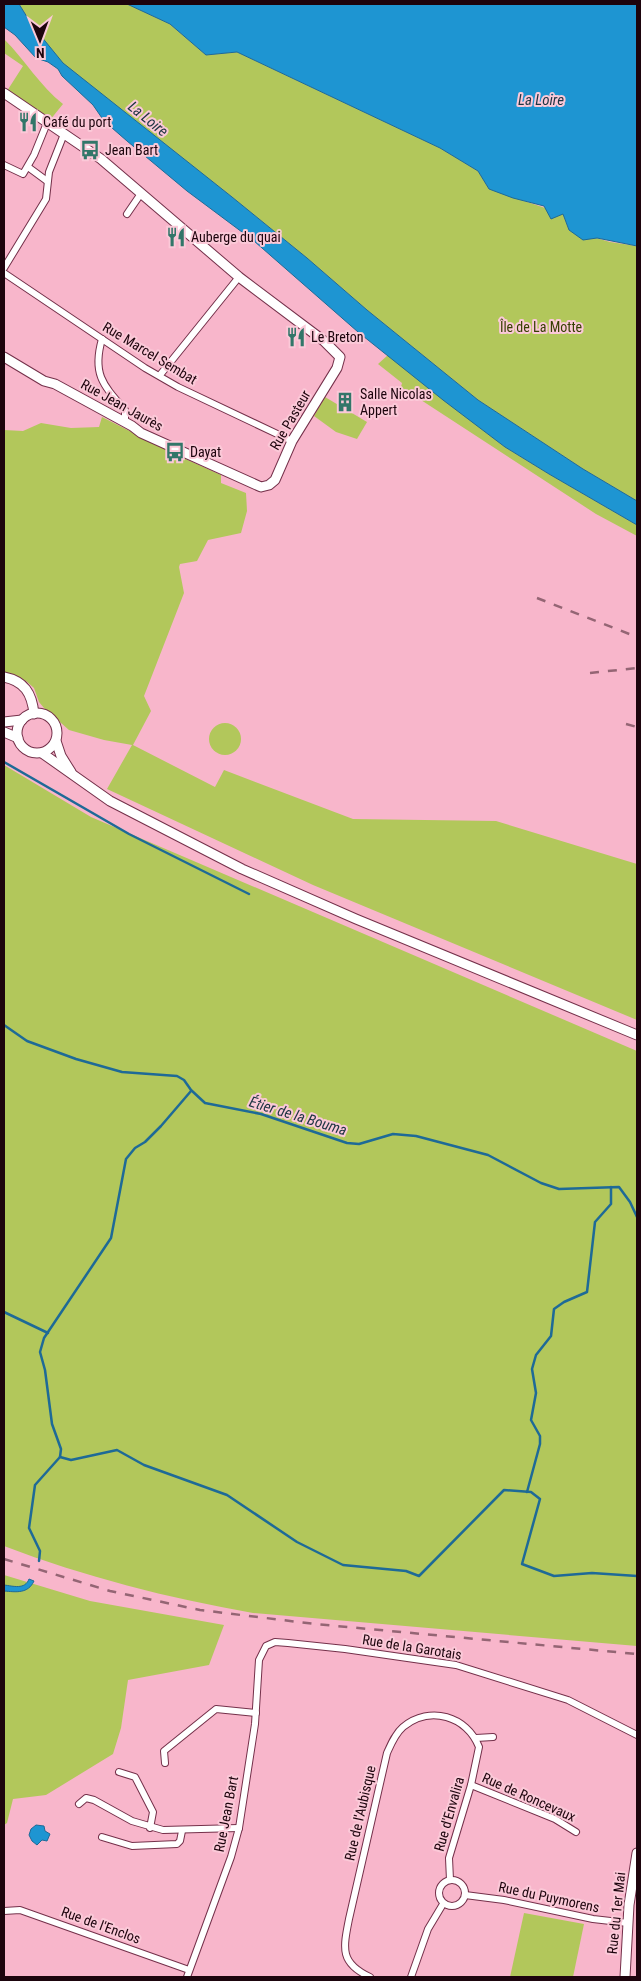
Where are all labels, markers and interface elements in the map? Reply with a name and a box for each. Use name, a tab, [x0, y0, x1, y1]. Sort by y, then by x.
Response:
north arrow	[15, 15, 65, 65]
text: N	[36, 45, 45, 61]
water label: La Loire	[518, 91, 564, 109]
water label: La Loire	[124, 98, 172, 141]
restaurant icon: Café du port	[17, 111, 39, 133]
place label: Café du port	[43, 114, 111, 130]
bus stop icon: Jean Bart	[79, 139, 101, 161]
place label: Jean Bart	[105, 142, 158, 158]
restaurant icon: Auberge du quai	[165, 226, 187, 248]
place label: Auberge du quai	[191, 229, 281, 245]
park label: Île de La Motte	[499, 318, 583, 335]
street label: Rue Marcel Sembat	[100, 319, 200, 387]
restaurant icon: Le Breton	[285, 326, 307, 348]
place label: Le Breton	[311, 329, 364, 345]
street label: Rue Jean Jaurès	[78, 376, 166, 434]
place label: Salle Nicolas Appert	[360, 386, 432, 418]
street label: Rue Pasteur	[266, 387, 314, 453]
building icon: Salle Nicolas Appert	[334, 391, 356, 413]
bus stop icon: Dayat	[164, 441, 186, 463]
place label: Dayat	[190, 444, 221, 460]
water label: Étier de la Bouma	[247, 1093, 349, 1139]
street label: Rue de la Garotais	[361, 1631, 463, 1663]
street label: Rue de l'Aubisque	[341, 1763, 379, 1862]
street label: Rue de Roncevaux	[480, 1769, 578, 1825]
street label: Rue Jean Bart	[211, 1775, 241, 1853]
street label: Rue d'Envalira	[431, 1775, 467, 1853]
street label: Rue du 1er Mai	[604, 1871, 628, 1955]
street label: Rue du Puymorens	[497, 1878, 601, 1916]
street label: Rue de l'Enclos	[59, 1903, 143, 1947]

